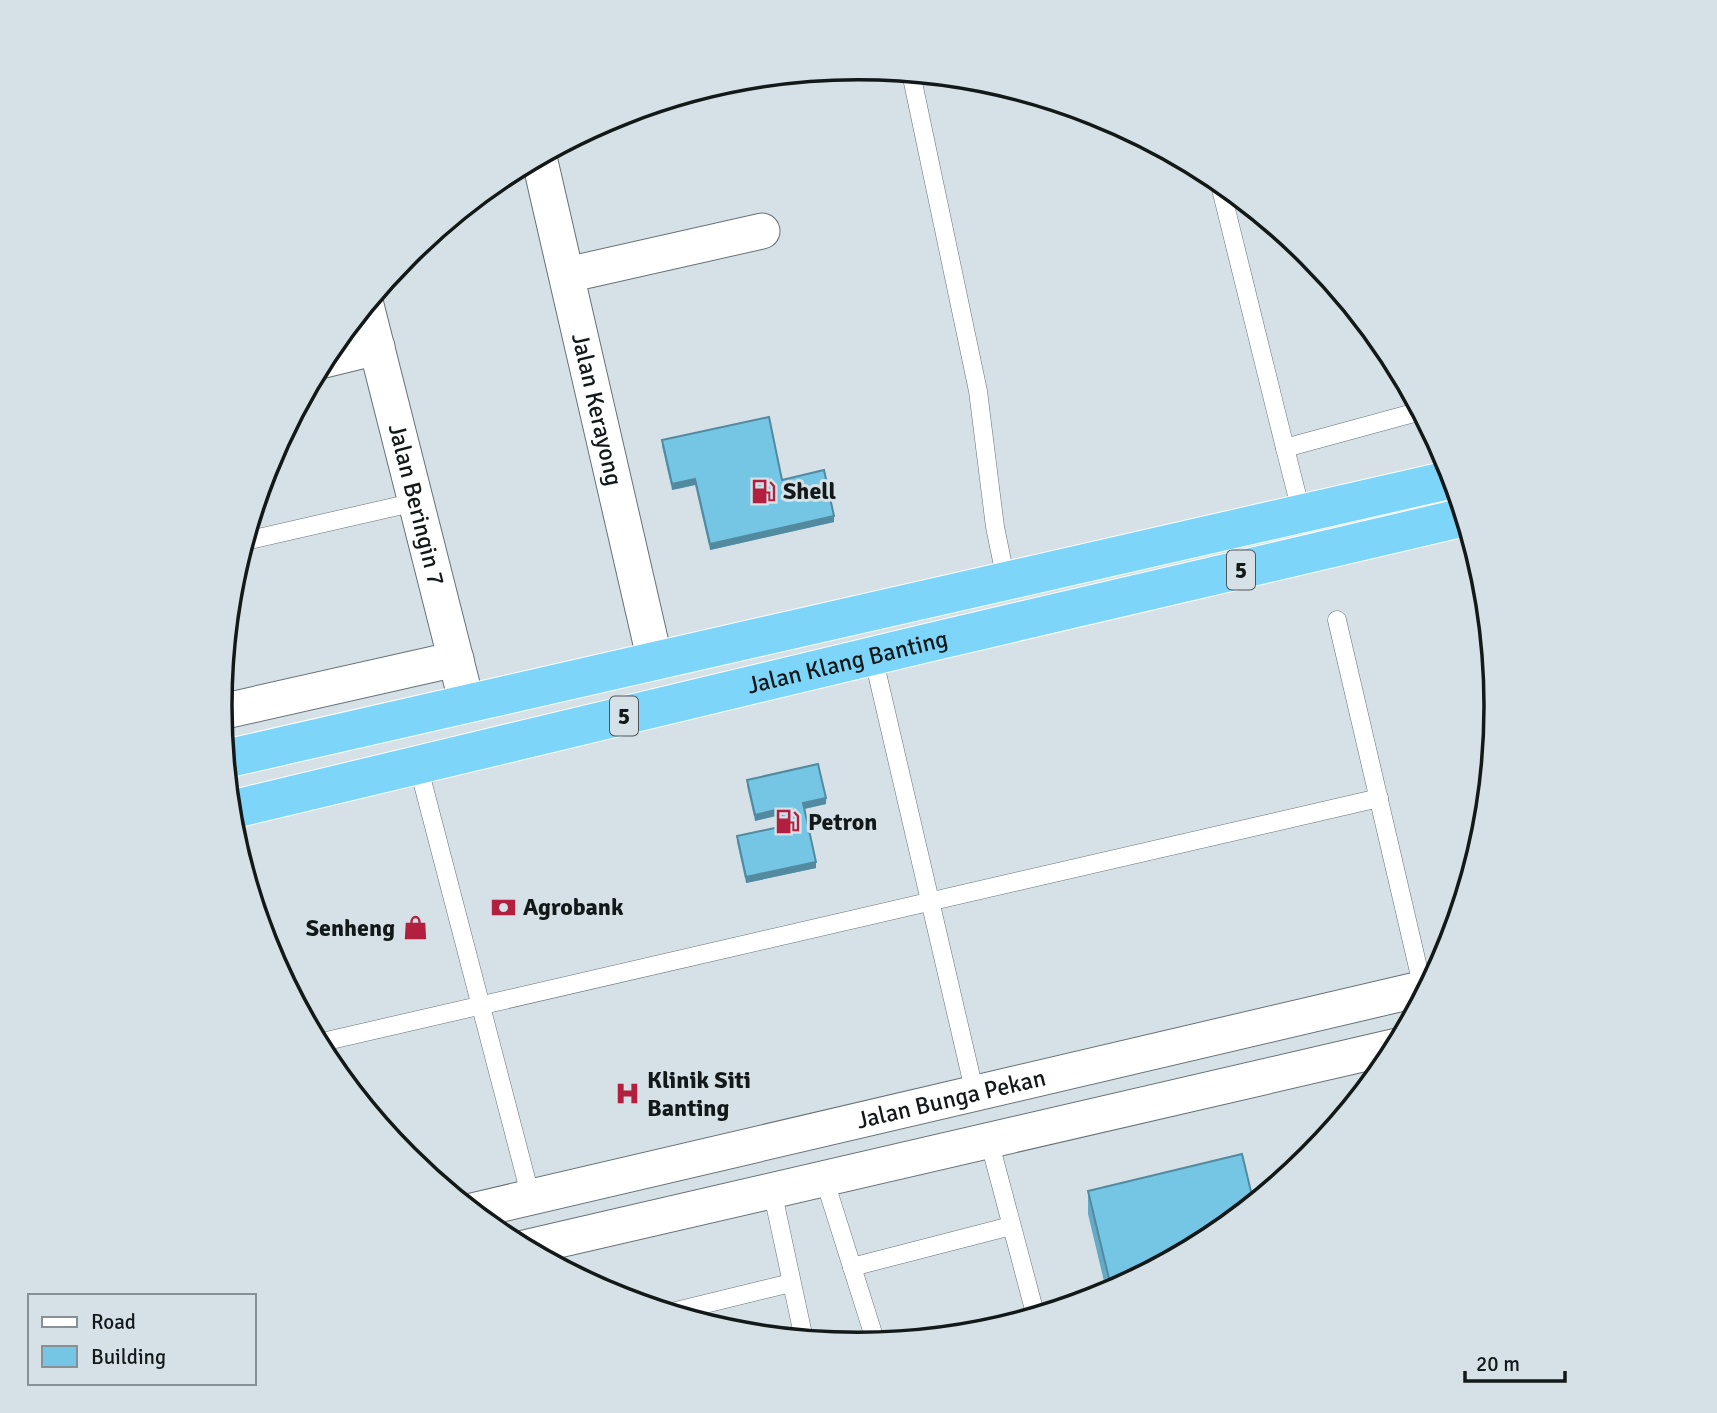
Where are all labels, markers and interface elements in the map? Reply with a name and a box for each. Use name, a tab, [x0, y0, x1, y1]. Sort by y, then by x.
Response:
street label: Jalan Kerayong	[565, 330, 629, 489]
street label: Jalan Beringin 7	[382, 421, 451, 589]
place label: Shell	[783, 476, 837, 506]
fuel station icon: Shell	[749, 477, 777, 505]
road number: 5	[1227, 550, 1255, 590]
street label: Jalan Klang Banting	[744, 624, 951, 701]
road number: 5	[610, 696, 638, 736]
place label: Petron	[808, 807, 877, 837]
fuel station icon: Petron	[774, 808, 802, 836]
place label: Agrobank	[523, 892, 624, 922]
bank icon: Agrobank	[489, 893, 517, 921]
place label: Senheng	[306, 913, 395, 943]
shop icon: Senheng	[401, 914, 429, 942]
street label: Jalan Bunga Pekan	[854, 1062, 1049, 1135]
place label: Klinik Siti Banting	[647, 1065, 751, 1123]
hospital icon: Klinik Siti Banting	[613, 1080, 641, 1108]
legend	[28, 1294, 256, 1385]
text: Road	[91, 1309, 136, 1335]
scale bar	[1465, 1340, 1565, 1384]
text: Building	[91, 1344, 166, 1370]
text: 20 m	[1476, 1351, 1520, 1377]

